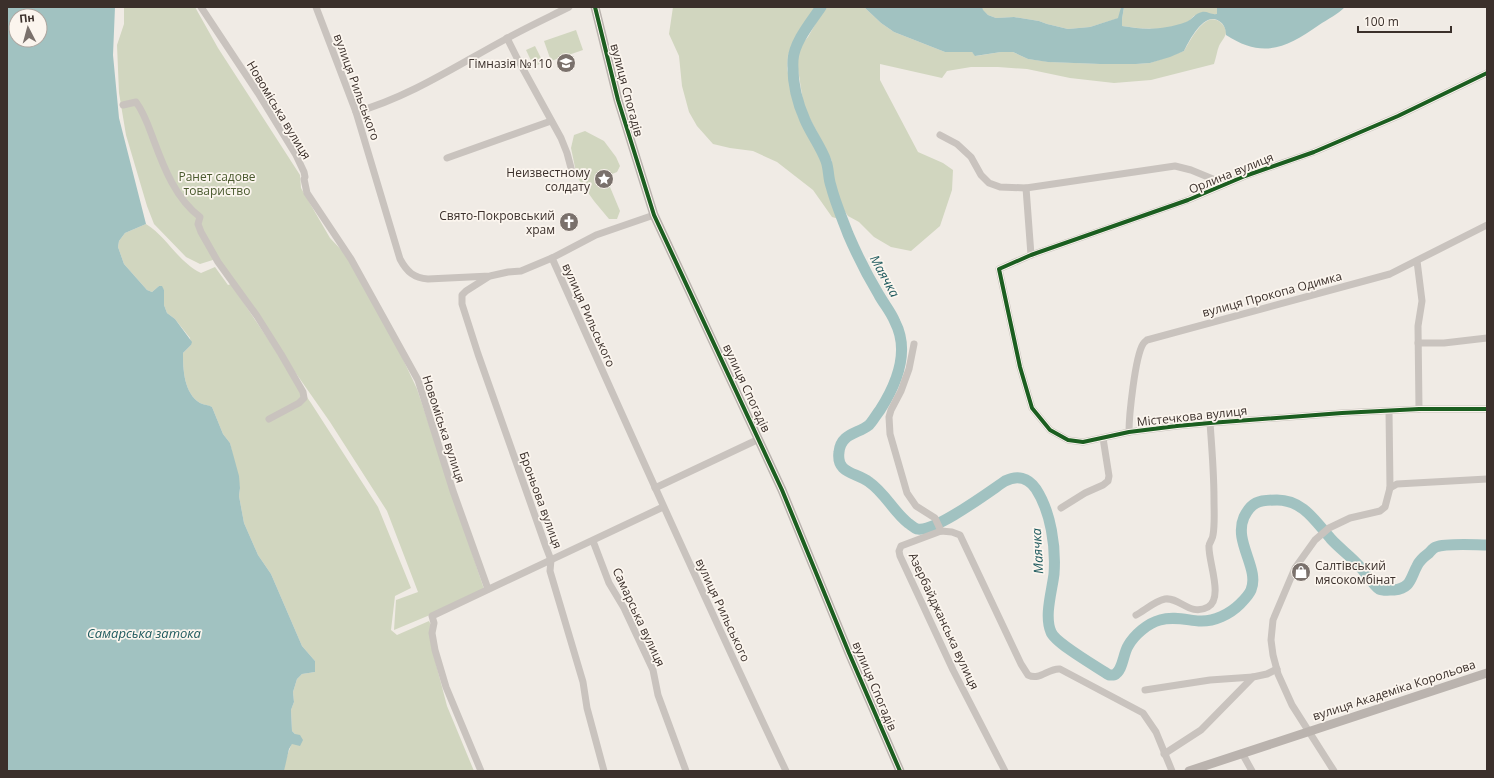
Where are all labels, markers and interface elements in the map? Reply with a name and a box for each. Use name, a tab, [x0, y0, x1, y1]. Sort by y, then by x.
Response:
north arrow	[8, 8, 48, 48]
scale bar	[1358, 8, 1451, 34]
text: Пн	[18, 9, 35, 26]
text: 100 m	[1364, 13, 1399, 30]
street label: вулиця Рильського	[330, 31, 384, 143]
street label: вулиця Спогадів	[606, 42, 648, 138]
school or university icon: Гімназія №110	[555, 52, 577, 74]
place label: Гімназія №110	[468, 55, 552, 72]
street label: Новоміська вулиця	[243, 57, 315, 163]
street label: Орлина вулиця	[1186, 148, 1276, 198]
place label: Неизвестному солдату	[506, 164, 591, 195]
park label: Ранет садове товариство	[178, 168, 256, 199]
place icon: Неизвестному солдату	[593, 168, 615, 190]
place label: Свято-Покровський храм	[439, 207, 555, 238]
church icon: Свято-Покровський храм	[558, 211, 580, 233]
water label: Маячка	[866, 252, 904, 301]
street label: вулиця Рильського	[558, 260, 620, 370]
street label: вулиця Прокопа Одимка	[1200, 267, 1344, 321]
street label: вулиця Спогадів	[719, 341, 775, 435]
street label: Новоміська вулиця	[419, 373, 469, 485]
street label: Містечкова вулиця	[1136, 402, 1248, 430]
street label: Броньова вулиця	[516, 449, 566, 551]
water label: Маячка	[1027, 527, 1047, 574]
street label: Азербайджанська вулиця	[905, 550, 983, 692]
street label: вулиця Рильського	[692, 556, 754, 664]
place label: Салтівський мясокомбінат	[1315, 557, 1396, 588]
shop icon: Салтівський мясокомбінат	[1290, 561, 1312, 583]
street label: Самарська вулиця	[609, 565, 669, 669]
water label: Самарська затока	[87, 624, 202, 642]
street label: вулиця Спогадів	[849, 639, 902, 733]
street label: вулиця Академіка Корольова	[1310, 656, 1478, 724]

